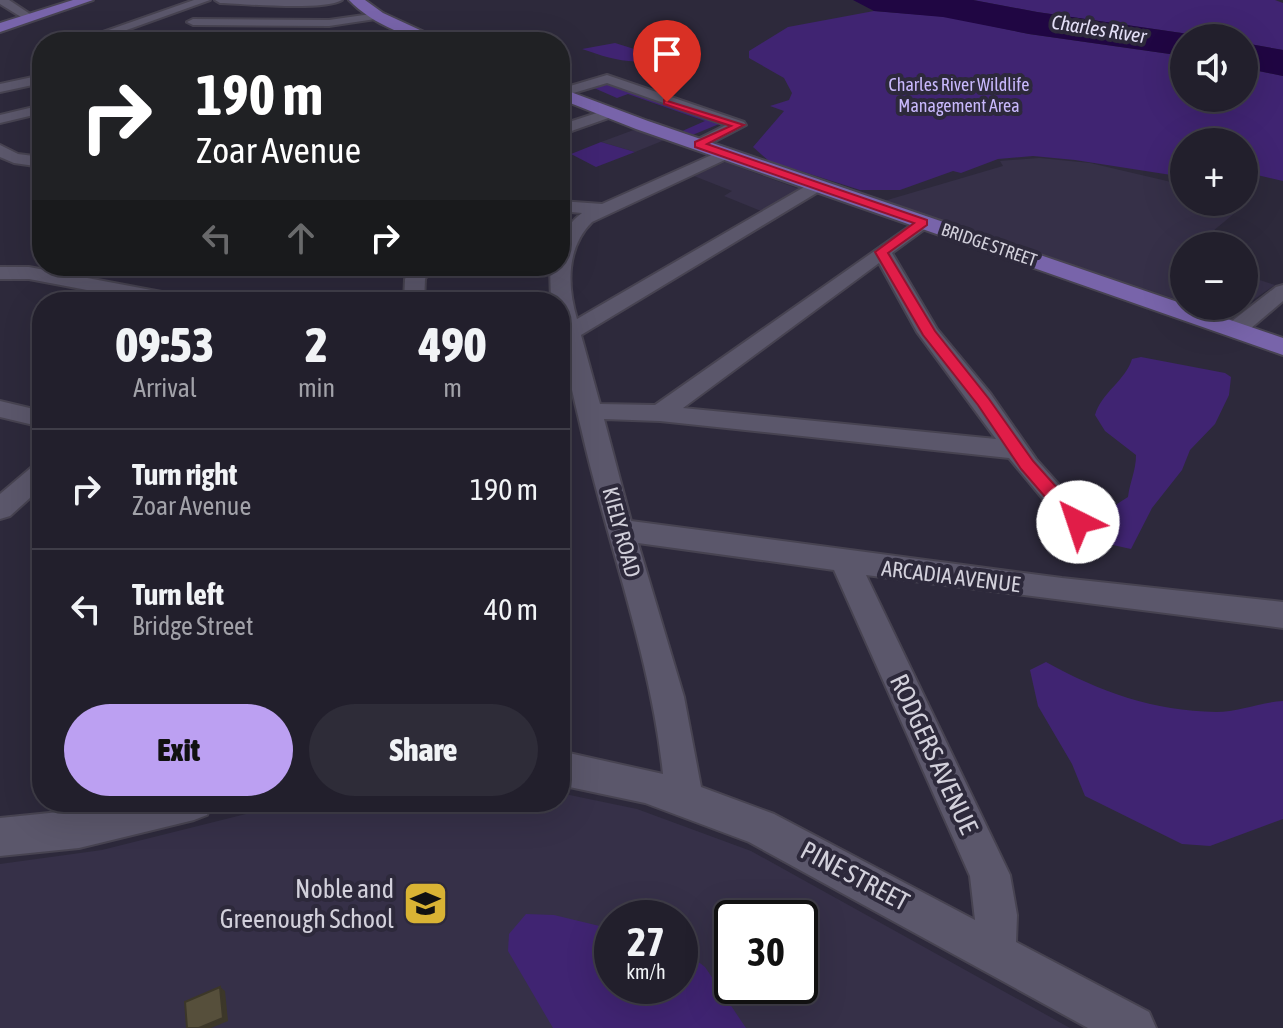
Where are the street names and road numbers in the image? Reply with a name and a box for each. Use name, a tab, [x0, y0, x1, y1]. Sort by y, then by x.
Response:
street label: BRIDGE STREET	[939, 218, 1040, 271]
street label: KIELY ROAD	[598, 484, 646, 580]
street label: ARCADIA AVENUE	[880, 555, 1023, 597]
street label: RODGERS AVENUE	[884, 669, 984, 839]
street label: PINE STREET	[796, 835, 915, 917]

